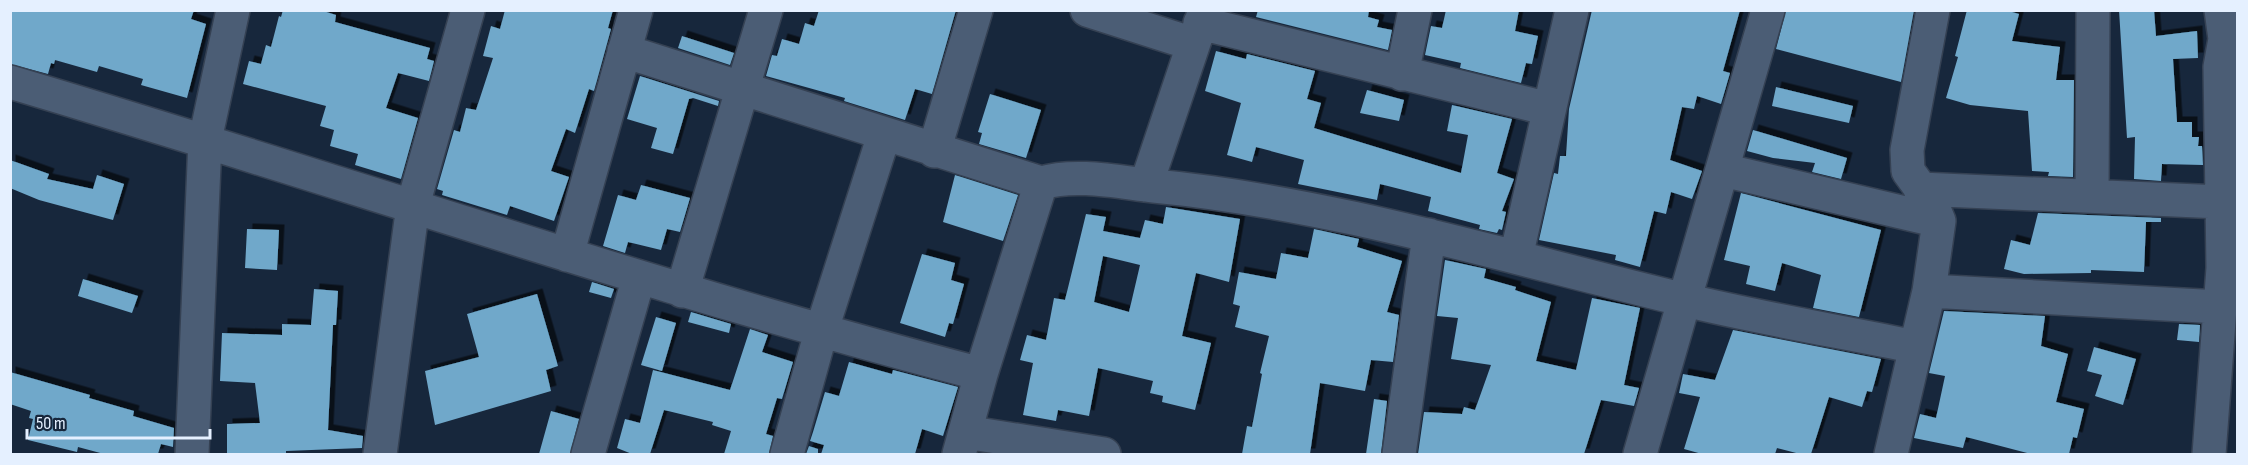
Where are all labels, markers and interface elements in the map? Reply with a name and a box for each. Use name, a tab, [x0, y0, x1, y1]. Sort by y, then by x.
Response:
scale bar	[27, 402, 210, 440]
text: 50 m	[36, 413, 66, 434]

